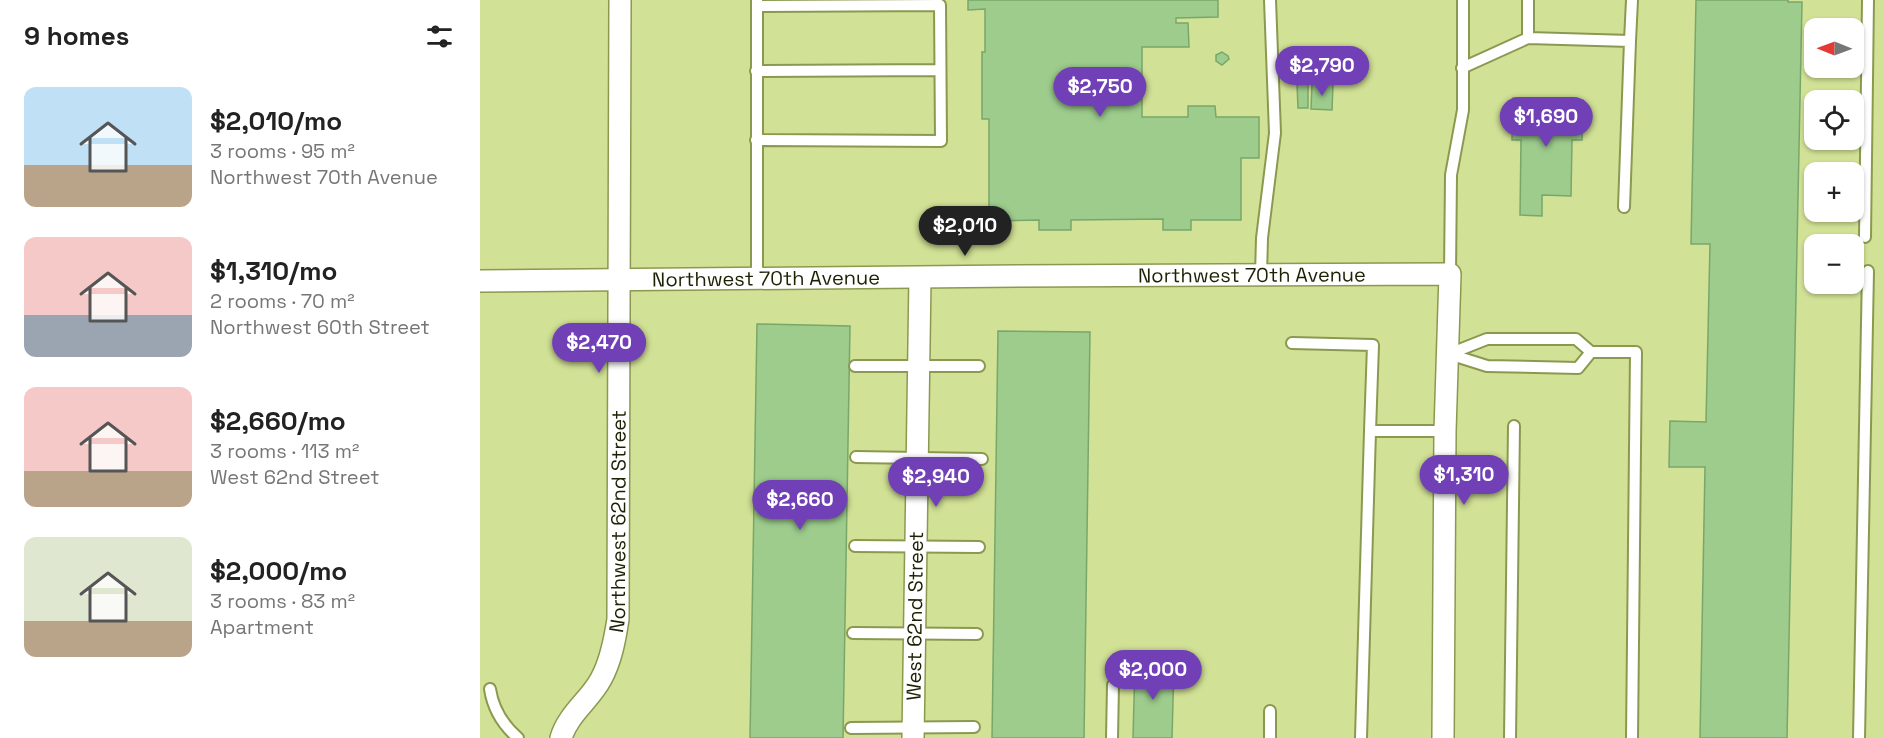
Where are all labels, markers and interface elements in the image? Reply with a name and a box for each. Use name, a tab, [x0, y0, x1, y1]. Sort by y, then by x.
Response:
north arrow	[1804, 18, 1864, 78]
map controls	[1804, 18, 1864, 294]
text: 9 homes	[24, 19, 129, 53]
icon: filters	[423, 20, 456, 53]
pin: $2,790	[1273, 46, 1371, 97]
text: $2,790	[1289, 52, 1355, 78]
pin: $2,750	[1051, 67, 1149, 118]
text: $2,750	[1067, 73, 1133, 99]
button: locate	[1804, 90, 1864, 150]
pin: $1,690	[1497, 97, 1595, 148]
text: $1,690	[1514, 103, 1578, 129]
text: $2,010/mo	[210, 104, 342, 138]
icon: home	[72, 111, 144, 183]
text: 3 rooms · 95 m²	[210, 138, 355, 164]
button: +	[1804, 162, 1864, 222]
text: Northwest 70th Avenue	[210, 164, 438, 190]
pin: $2,010	[916, 206, 1014, 257]
text: $2,010	[933, 212, 997, 238]
button: −	[1804, 234, 1864, 294]
text: $1,310/mo	[210, 254, 337, 288]
icon: home	[72, 261, 144, 333]
street label: Northwest 70th Avenue	[1138, 261, 1366, 288]
street label: Northwest 70th Avenue	[652, 264, 880, 292]
text: 2 rooms · 70 m²	[210, 288, 354, 314]
text: Northwest 60th Street	[210, 314, 430, 340]
pin: $2,470	[550, 323, 648, 374]
text: $2,470	[566, 329, 632, 355]
text: $2,660/mo	[210, 404, 346, 438]
street label: Northwest 62nd Street	[603, 410, 632, 635]
icon: home	[72, 411, 144, 483]
text: 3 rooms · 113 m²	[210, 438, 359, 464]
pin: $1,310	[1415, 455, 1513, 506]
pin: $2,940	[887, 457, 985, 508]
text: $1,310	[1434, 461, 1494, 487]
text: $2,940	[902, 463, 970, 489]
text: West 62nd Street	[210, 464, 379, 490]
pin: $2,660	[751, 480, 849, 531]
text: $2,660	[766, 486, 834, 512]
street label: West 62nd Street	[901, 531, 929, 701]
text: $2,000/mo	[210, 554, 347, 588]
icon: home	[72, 561, 144, 633]
text: 3 rooms · 83 m²	[210, 588, 355, 614]
text: Apartment	[210, 614, 314, 640]
pin: $2,000	[1104, 650, 1202, 701]
text: $2,000	[1119, 656, 1187, 682]

